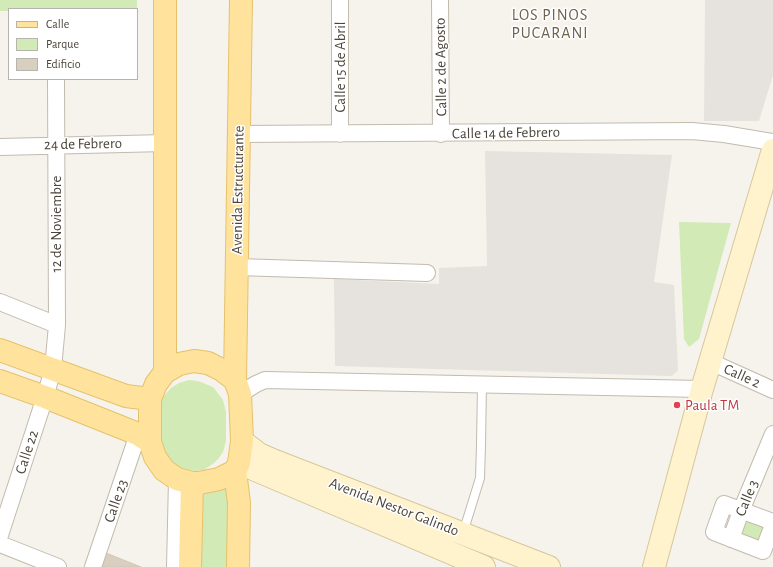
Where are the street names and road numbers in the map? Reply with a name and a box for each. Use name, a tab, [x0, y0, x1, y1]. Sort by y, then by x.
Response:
street label: Calle 2 de Agosto	[431, 17, 451, 117]
street label: Calle 15 de Abril	[331, 21, 349, 113]
street label: Calle 14 de Febrero	[452, 123, 560, 143]
street label: Avenida Estructurante	[228, 125, 248, 255]
street label: 24 de Febrero	[44, 134, 122, 154]
street label: 12 de Noviembre	[47, 176, 65, 272]
street label: Calle 2	[721, 360, 763, 392]
street label: Calle 22	[11, 428, 43, 476]
street label: Avenida Nestor Galindo	[327, 474, 461, 540]
street label: Calle 23	[100, 477, 132, 525]
street label: Calle 3	[732, 477, 762, 519]

